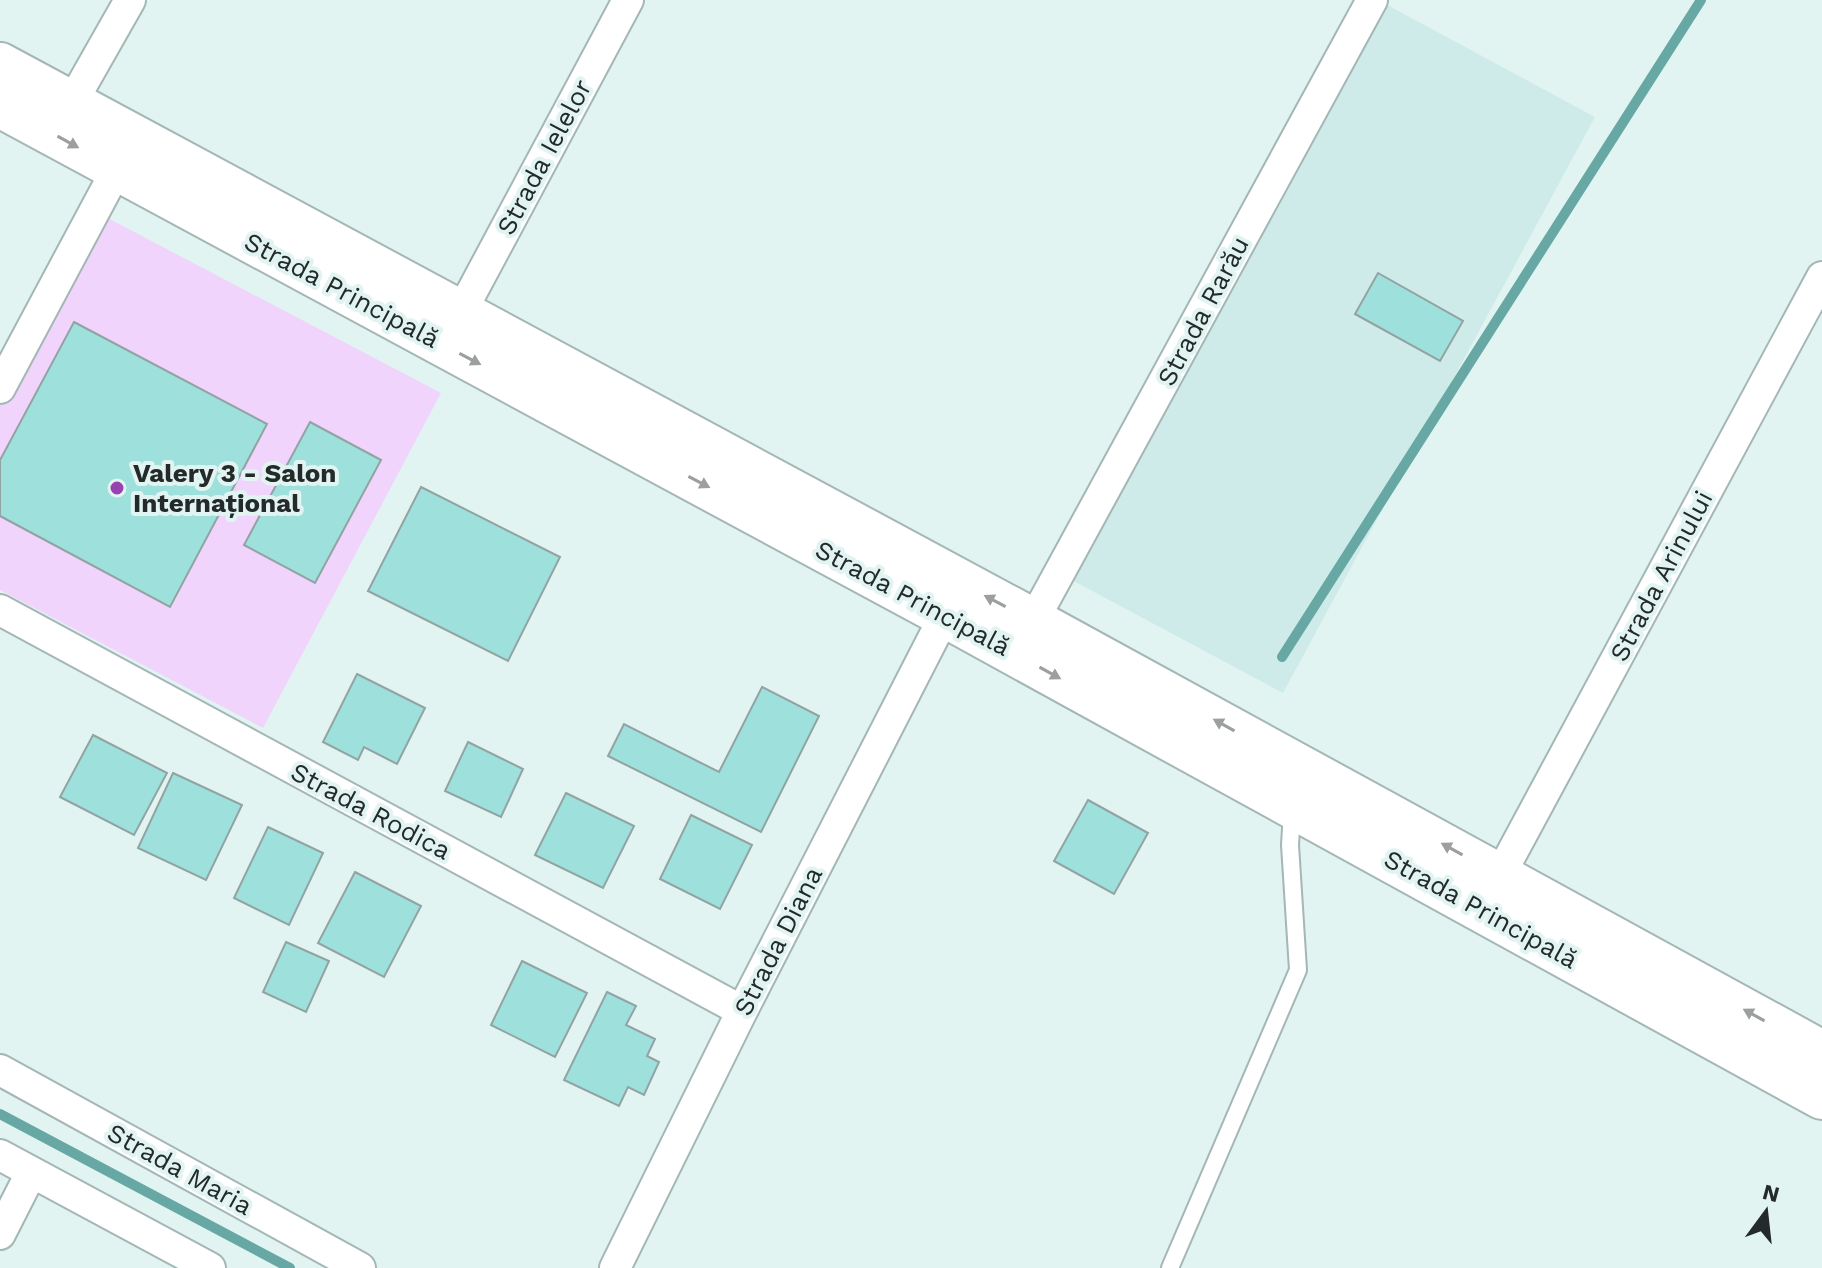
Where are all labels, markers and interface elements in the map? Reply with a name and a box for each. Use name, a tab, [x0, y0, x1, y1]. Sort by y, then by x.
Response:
street label: Strada Ielelor	[491, 74, 597, 240]
one-way arrow	[57, 135, 80, 149]
street label: Strada Principală	[239, 226, 445, 354]
street label: Strada Rarău	[1151, 231, 1255, 391]
one-way arrow	[458, 352, 481, 365]
place label: Valery 3 - Salon Internațional	[133, 458, 336, 518]
one-way arrow	[687, 475, 710, 489]
marker: Valery 3 - Salon Internațional	[108, 479, 126, 497]
street label: Strada Arinului	[1604, 486, 1718, 666]
street label: Strada Principală	[810, 534, 1016, 662]
one-way arrow	[984, 594, 1007, 608]
one-way arrow	[1039, 666, 1062, 679]
one-way arrow	[1213, 718, 1235, 732]
street label: Strada Rodica	[286, 756, 456, 866]
one-way arrow	[1441, 842, 1464, 856]
street label: Strada Principală	[1379, 843, 1583, 975]
street label: Strada Diana	[728, 861, 828, 1020]
one-way arrow	[1742, 1008, 1765, 1022]
street label: Strada Maria	[102, 1117, 258, 1221]
north arrow	[1726, 1172, 1806, 1252]
text: N	[1760, 1179, 1782, 1207]

